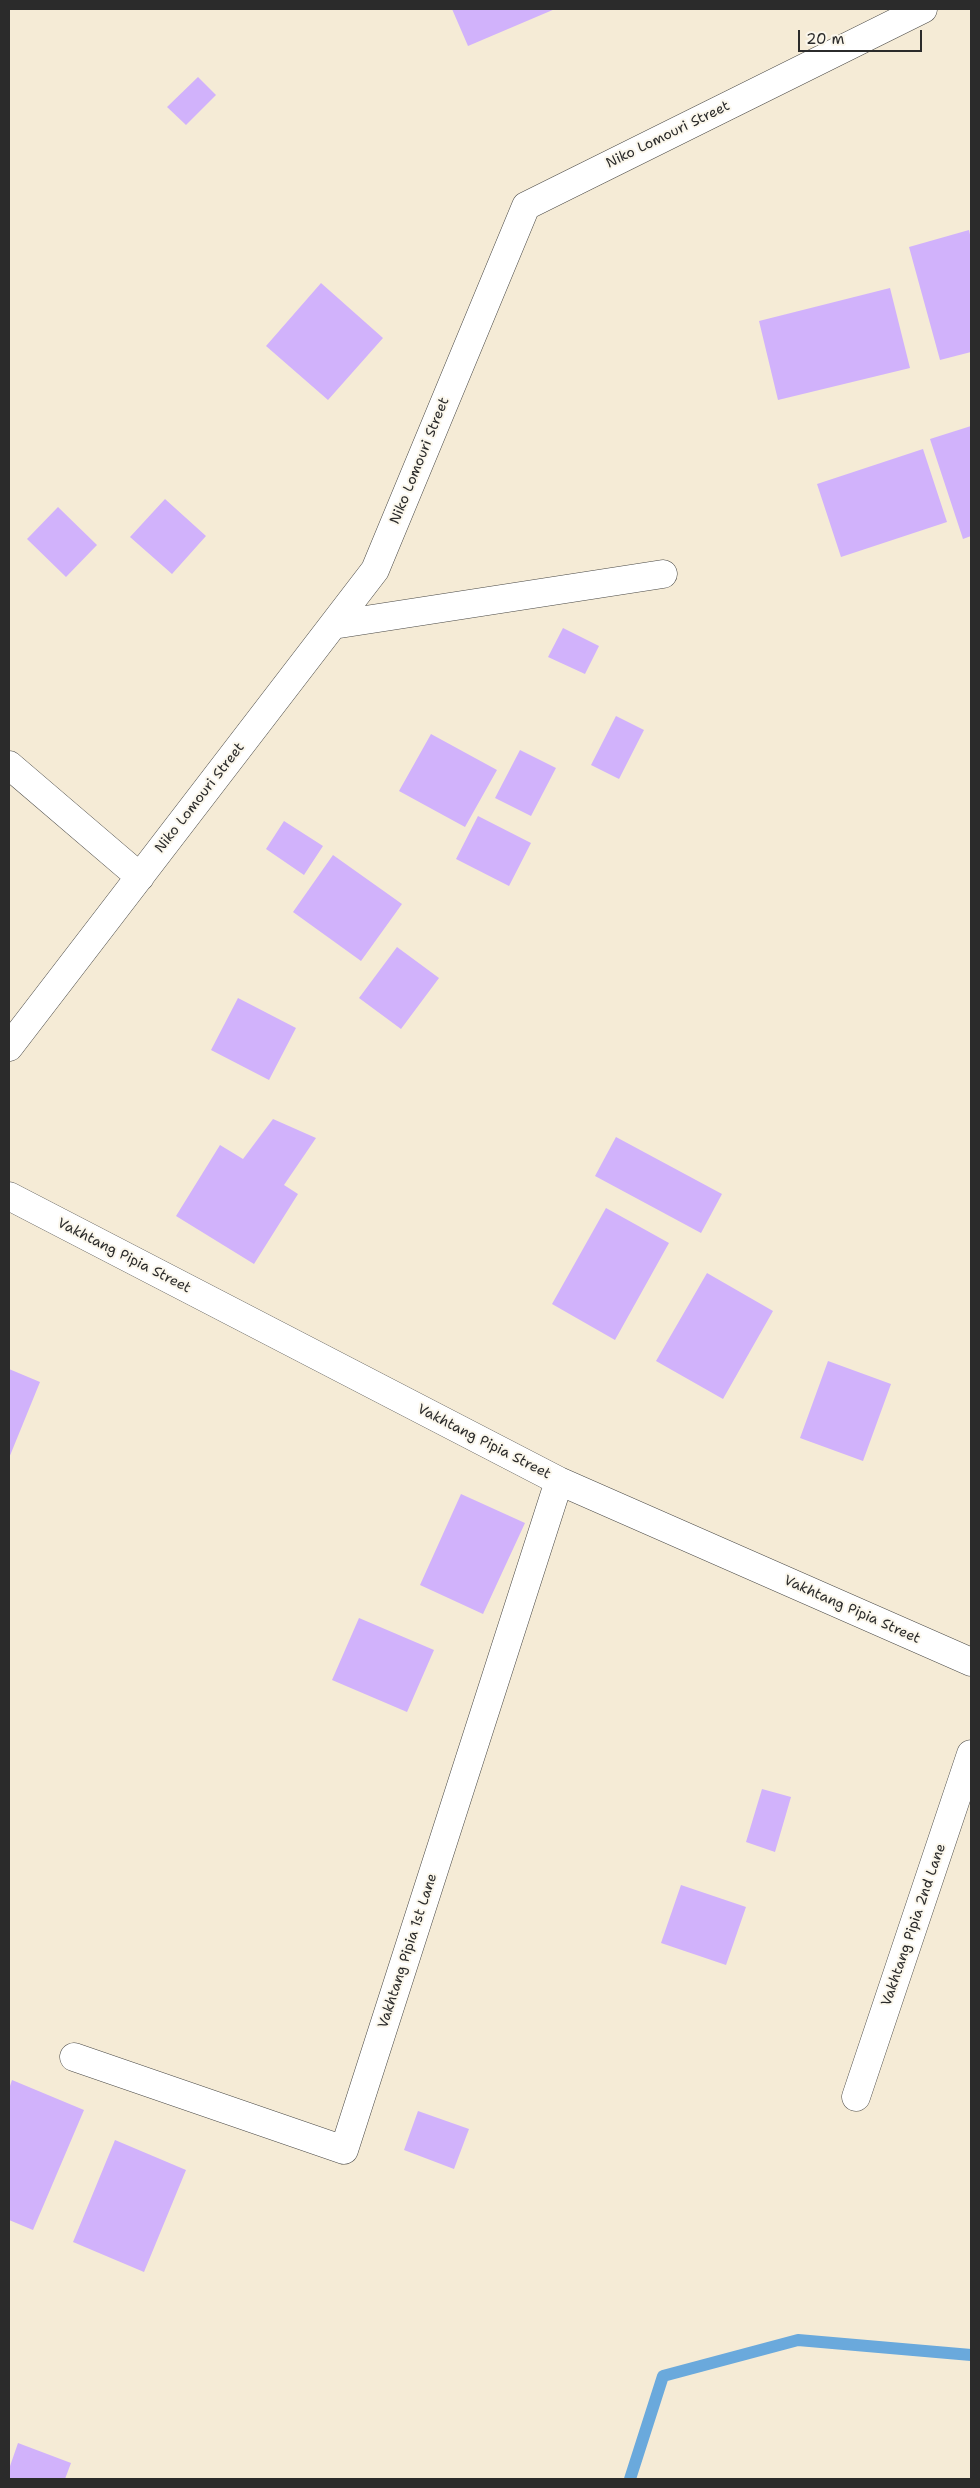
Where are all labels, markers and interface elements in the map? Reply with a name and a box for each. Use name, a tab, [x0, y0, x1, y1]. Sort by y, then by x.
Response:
scale bar	[800, 20, 924, 52]
text: 20 m	[806, 29, 845, 49]
street label: Niko Lomouri Street	[604, 98, 732, 172]
street label: Niko Lomouri Street	[387, 395, 453, 527]
street label: Niko Lomouri Street	[152, 740, 248, 856]
street label: Vakhtang Pipia Street	[54, 1215, 194, 1297]
street label: Vakhtang Pipia Street	[414, 1401, 554, 1483]
street label: Vakhtang Pipia Street	[781, 1572, 923, 1648]
street label: Vakhtang Pipia 2nd Lane	[878, 1842, 950, 2008]
street label: Vakhtang Pipia 1st Lane	[375, 1871, 441, 2031]

